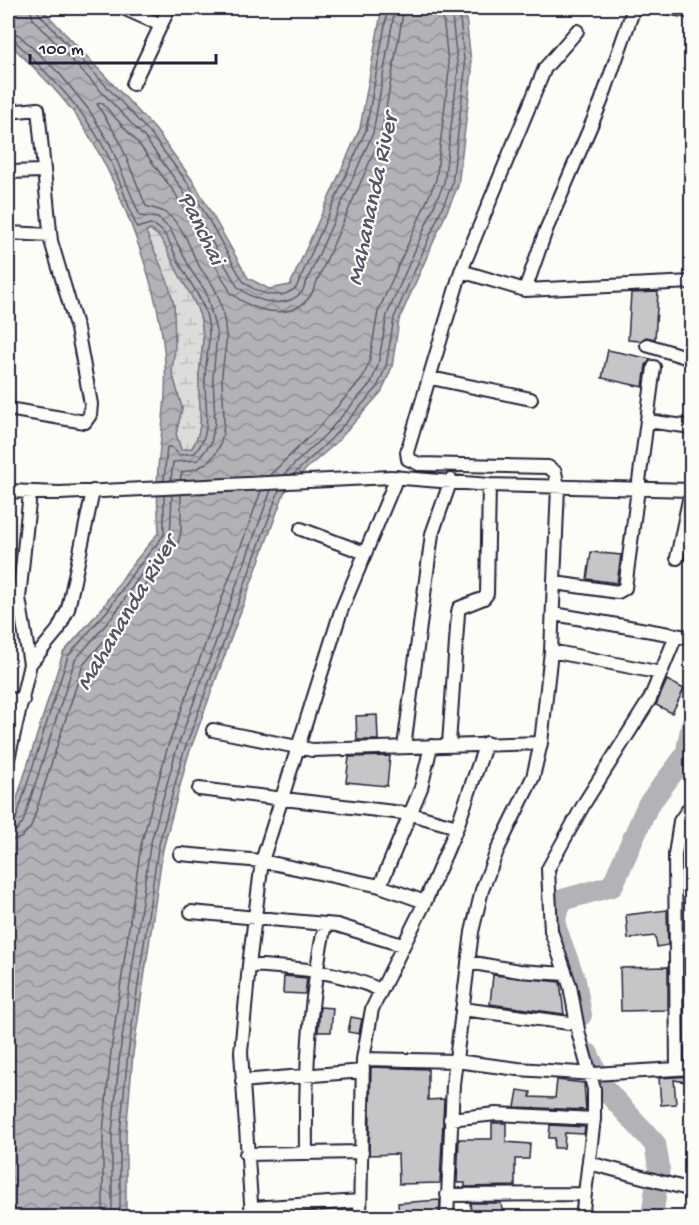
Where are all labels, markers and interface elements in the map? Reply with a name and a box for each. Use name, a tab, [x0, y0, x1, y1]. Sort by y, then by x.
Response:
scale bar	[30, 27, 216, 65]
text: 100 m	[38, 40, 84, 61]
water label: Mahananda River	[342, 107, 407, 288]
water label: Panchai	[170, 188, 231, 273]
water label: Mahananda River	[71, 528, 188, 696]

